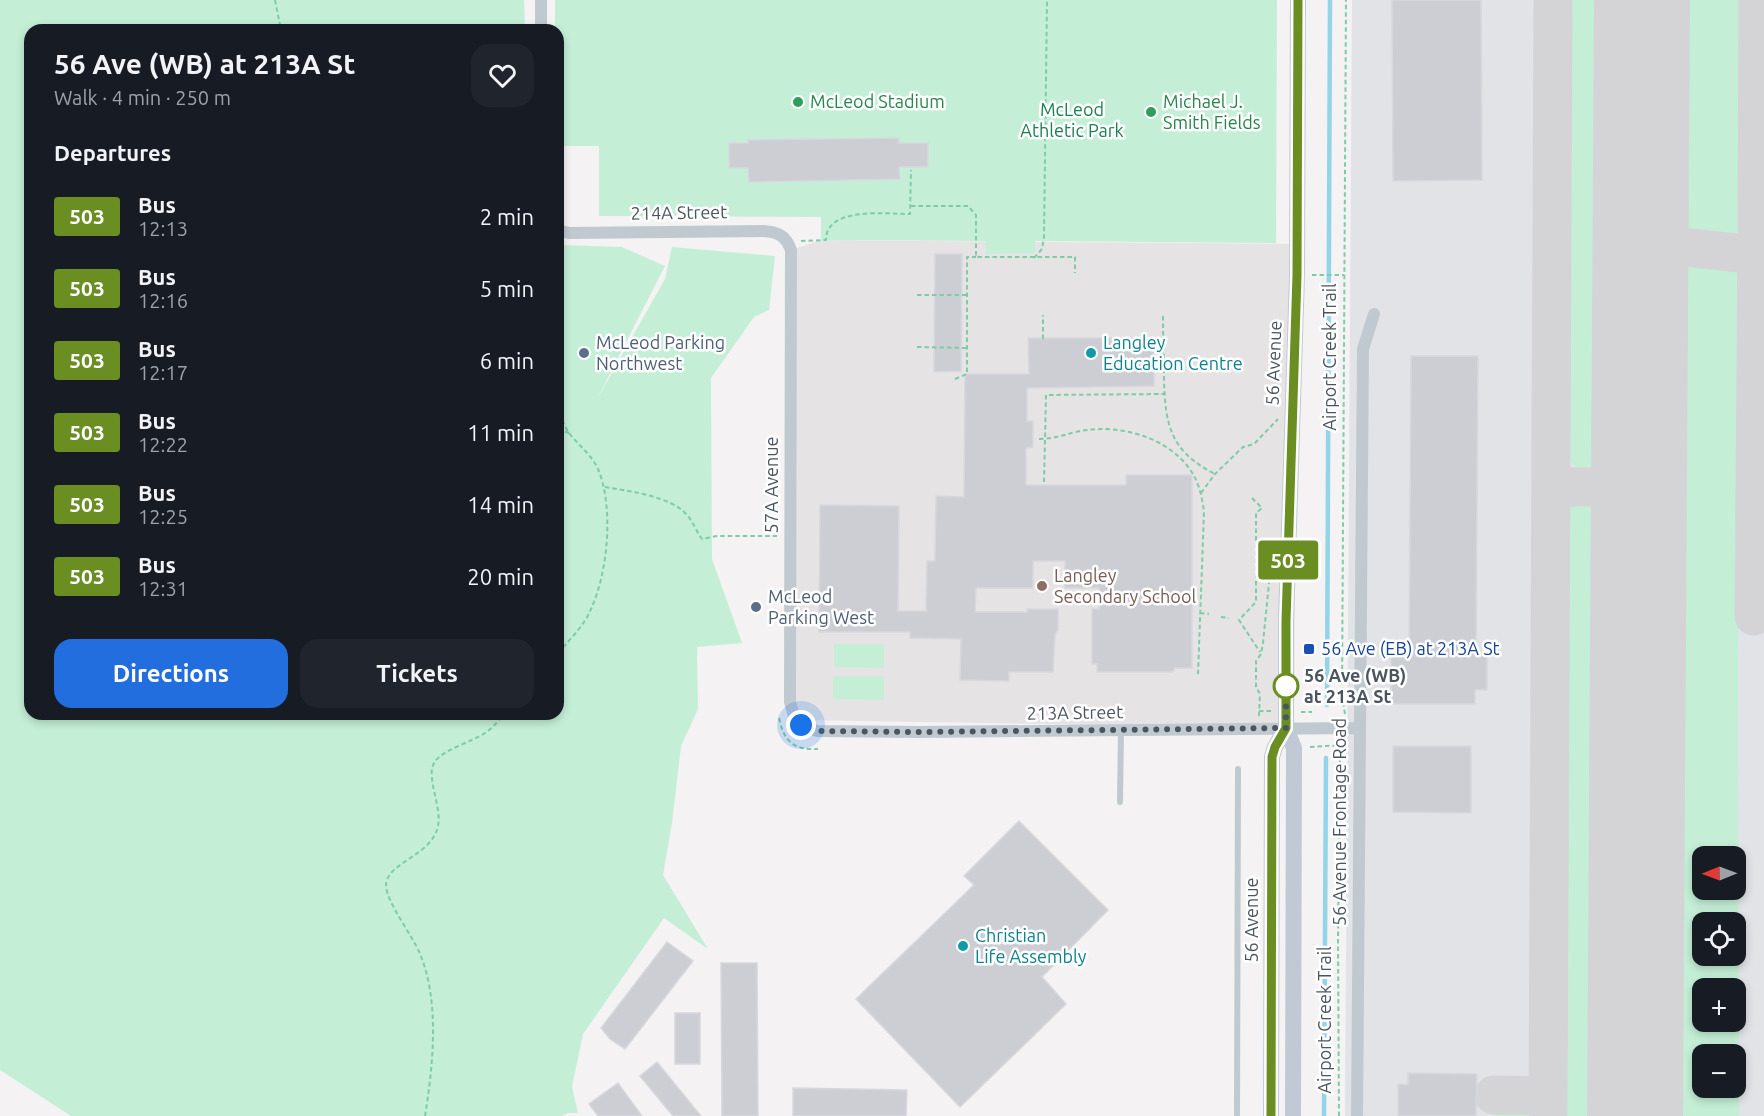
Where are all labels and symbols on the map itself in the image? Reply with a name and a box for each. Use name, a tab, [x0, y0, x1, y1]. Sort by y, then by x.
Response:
place label: McLeod Stadium	[810, 91, 945, 111]
place label: Michael J. Smith Fields	[1163, 91, 1261, 132]
marker: McLeod Stadium	[791, 95, 805, 109]
park label: McLeod Athletic Park	[1020, 99, 1124, 140]
marker: Michael J. Smith Fields	[1144, 105, 1158, 119]
street label: 214A Street	[631, 201, 727, 223]
street label: Airport Creek Trail	[1319, 283, 1339, 431]
street label: 56 Avenue	[1262, 320, 1284, 406]
place label: McLeod Parking Northwest	[596, 332, 725, 373]
place label: Langley Education Centre	[1103, 332, 1243, 373]
marker: McLeod Parking Northwest	[577, 346, 591, 360]
marker: Langley Education Centre	[1084, 346, 1098, 360]
street label: 57A Avenue	[761, 437, 781, 533]
line badge: 503	[1254, 540, 1322, 580]
place label: Langley Secondary School	[1054, 565, 1196, 606]
marker: Langley Secondary School	[1035, 579, 1049, 593]
place label: McLeod Parking West	[768, 586, 874, 627]
marker: McLeod Parking West	[749, 600, 763, 614]
place label: 56 Ave (EB) at 213A St	[1321, 638, 1500, 659]
marker: 56 Ave (EB) at 213A St	[1302, 642, 1316, 656]
place label: 56 Ave (WB) at 213A St	[1304, 665, 1406, 706]
marker: 56 Ave (WB) at 213A St	[1273, 673, 1299, 699]
street label: 213A Street	[1027, 701, 1123, 723]
your location	[786, 710, 816, 740]
street label: 56 Avenue Frontage Road	[1329, 718, 1349, 926]
north arrow	[1692, 846, 1746, 900]
street label: 56 Avenue	[1241, 877, 1261, 963]
place label: Christian Life Assembly	[975, 925, 1087, 966]
marker: Christian Life Assembly	[956, 939, 970, 953]
street label: Airport Creek Trail	[1314, 946, 1334, 1094]

